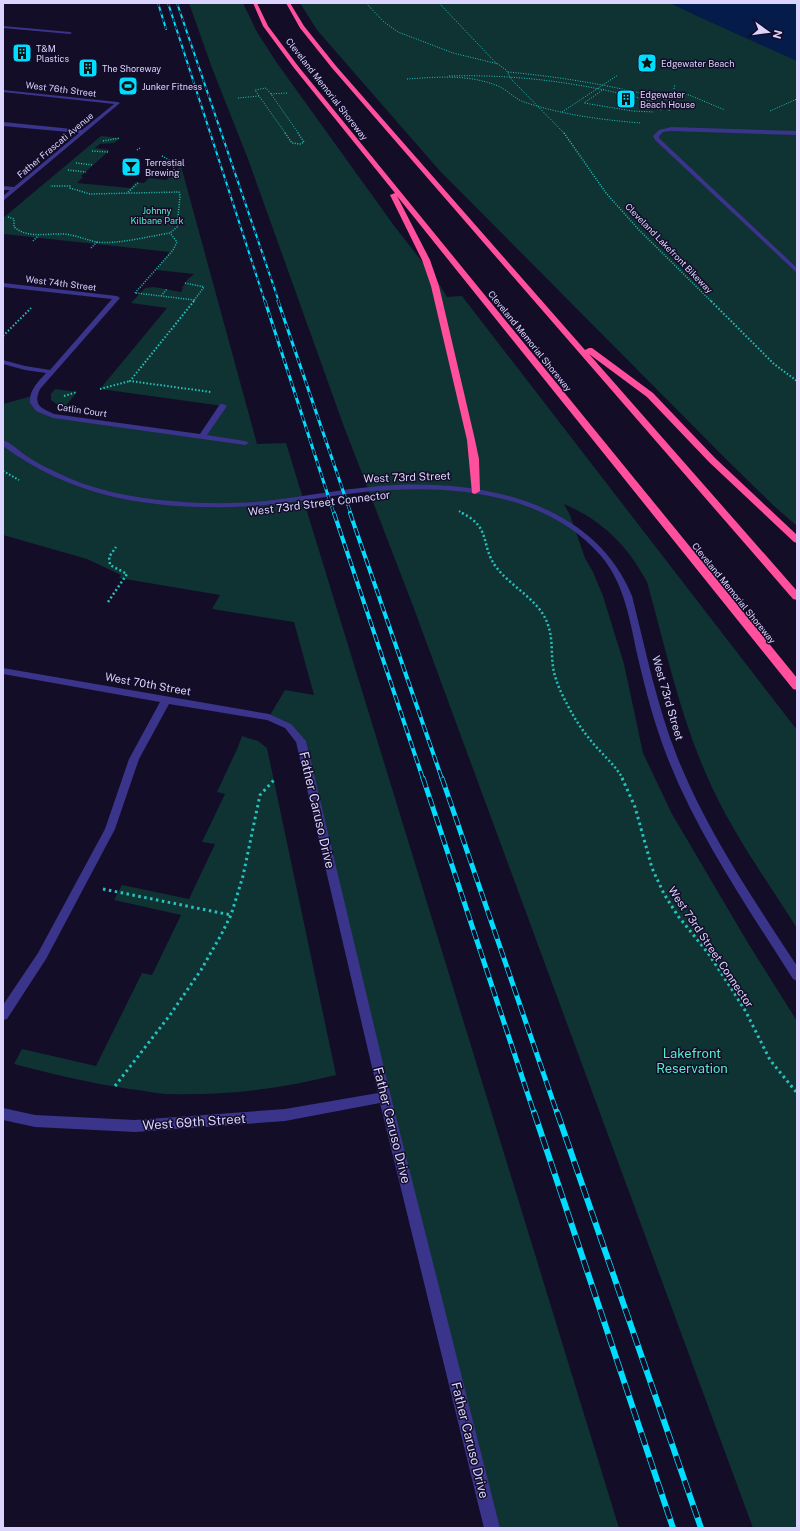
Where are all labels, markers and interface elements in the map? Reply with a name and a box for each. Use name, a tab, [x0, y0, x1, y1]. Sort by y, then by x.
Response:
north arrow	[748, 12, 788, 52]
text: N	[771, 29, 785, 40]
street label: Cleveland Memorial Shoreway	[284, 36, 370, 142]
building icon: T&M Plastics	[11, 42, 33, 64]
place label: T&M Plastics	[36, 43, 69, 64]
place icon: Edgewater Beach	[636, 52, 658, 74]
building icon: The Shoreway	[77, 57, 99, 79]
place label: Edgewater Beach	[661, 58, 734, 69]
place label: The Shoreway	[102, 63, 161, 74]
sports icon: Junker Fitness	[117, 75, 139, 97]
street label: West 76th Street	[25, 79, 98, 99]
place label: Junker Fitness	[142, 81, 202, 92]
building icon: Edgewater Beach House	[615, 88, 637, 110]
place label: Edgewater Beach House	[640, 89, 695, 110]
street label: Father Frascati Avenue	[15, 110, 95, 180]
bar icon: Terrestial Brewing	[120, 156, 142, 178]
place label: Terrestial Brewing	[145, 157, 185, 178]
street label: Cleveland Lakefront Bikeway	[623, 201, 715, 295]
park label: Johnny Kilbane Park	[130, 205, 184, 226]
street label: West 74th Street	[25, 273, 98, 293]
street label: Cleveland Memorial Shoreway	[486, 288, 574, 394]
street label: Catlin Court	[56, 401, 108, 419]
street label: West 73rd Street	[363, 469, 451, 485]
street label: West 73rd Street Connector	[247, 488, 391, 518]
street label: Cleveland Memorial Shoreway	[690, 540, 778, 646]
street label: West 73rd Street	[650, 654, 686, 742]
street label: West 70th Street	[104, 671, 192, 697]
street label: Father Caruso Drive	[296, 750, 338, 870]
street label: West 73rd Street Connector	[666, 884, 756, 1010]
park label: Lakefront Reservation	[656, 1046, 728, 1076]
street label: Father Caruso Drive	[370, 1065, 414, 1185]
street label: West 69th Street	[142, 1111, 246, 1133]
street label: Father Caruso Drive	[448, 1380, 492, 1500]

